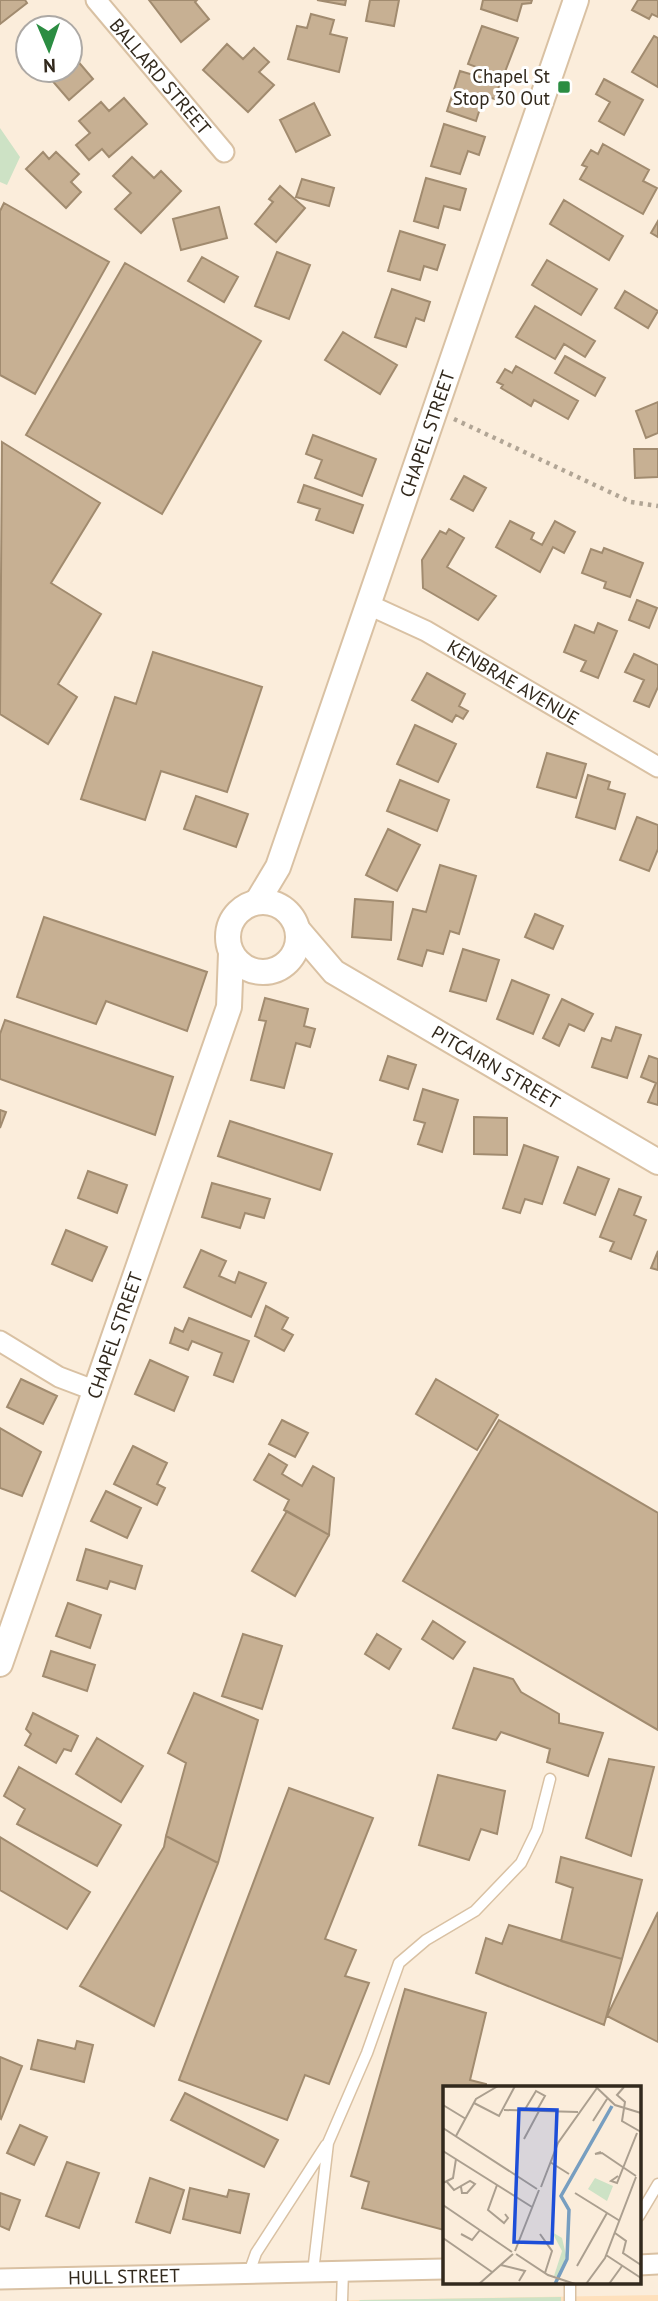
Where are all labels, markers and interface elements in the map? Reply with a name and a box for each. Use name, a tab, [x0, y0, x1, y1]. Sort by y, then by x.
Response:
street label: BALLARD STREET	[105, 13, 217, 140]
north arrow	[14, 14, 84, 84]
text: N	[43, 54, 56, 78]
place label: Chapel St Stop 30 Out	[453, 64, 551, 110]
marker: Chapel St Stop 30 Out	[556, 79, 572, 95]
street label: CHAPEL STREET	[394, 367, 460, 500]
street label: KENBRAE AVENUE	[443, 634, 584, 730]
street label: PITCAIRN STREET	[427, 1020, 565, 1114]
street label: CHAPEL STREET	[81, 1268, 148, 1402]
inset map	[443, 2086, 640, 2284]
street label: HULL STREET	[68, 2263, 181, 2289]

